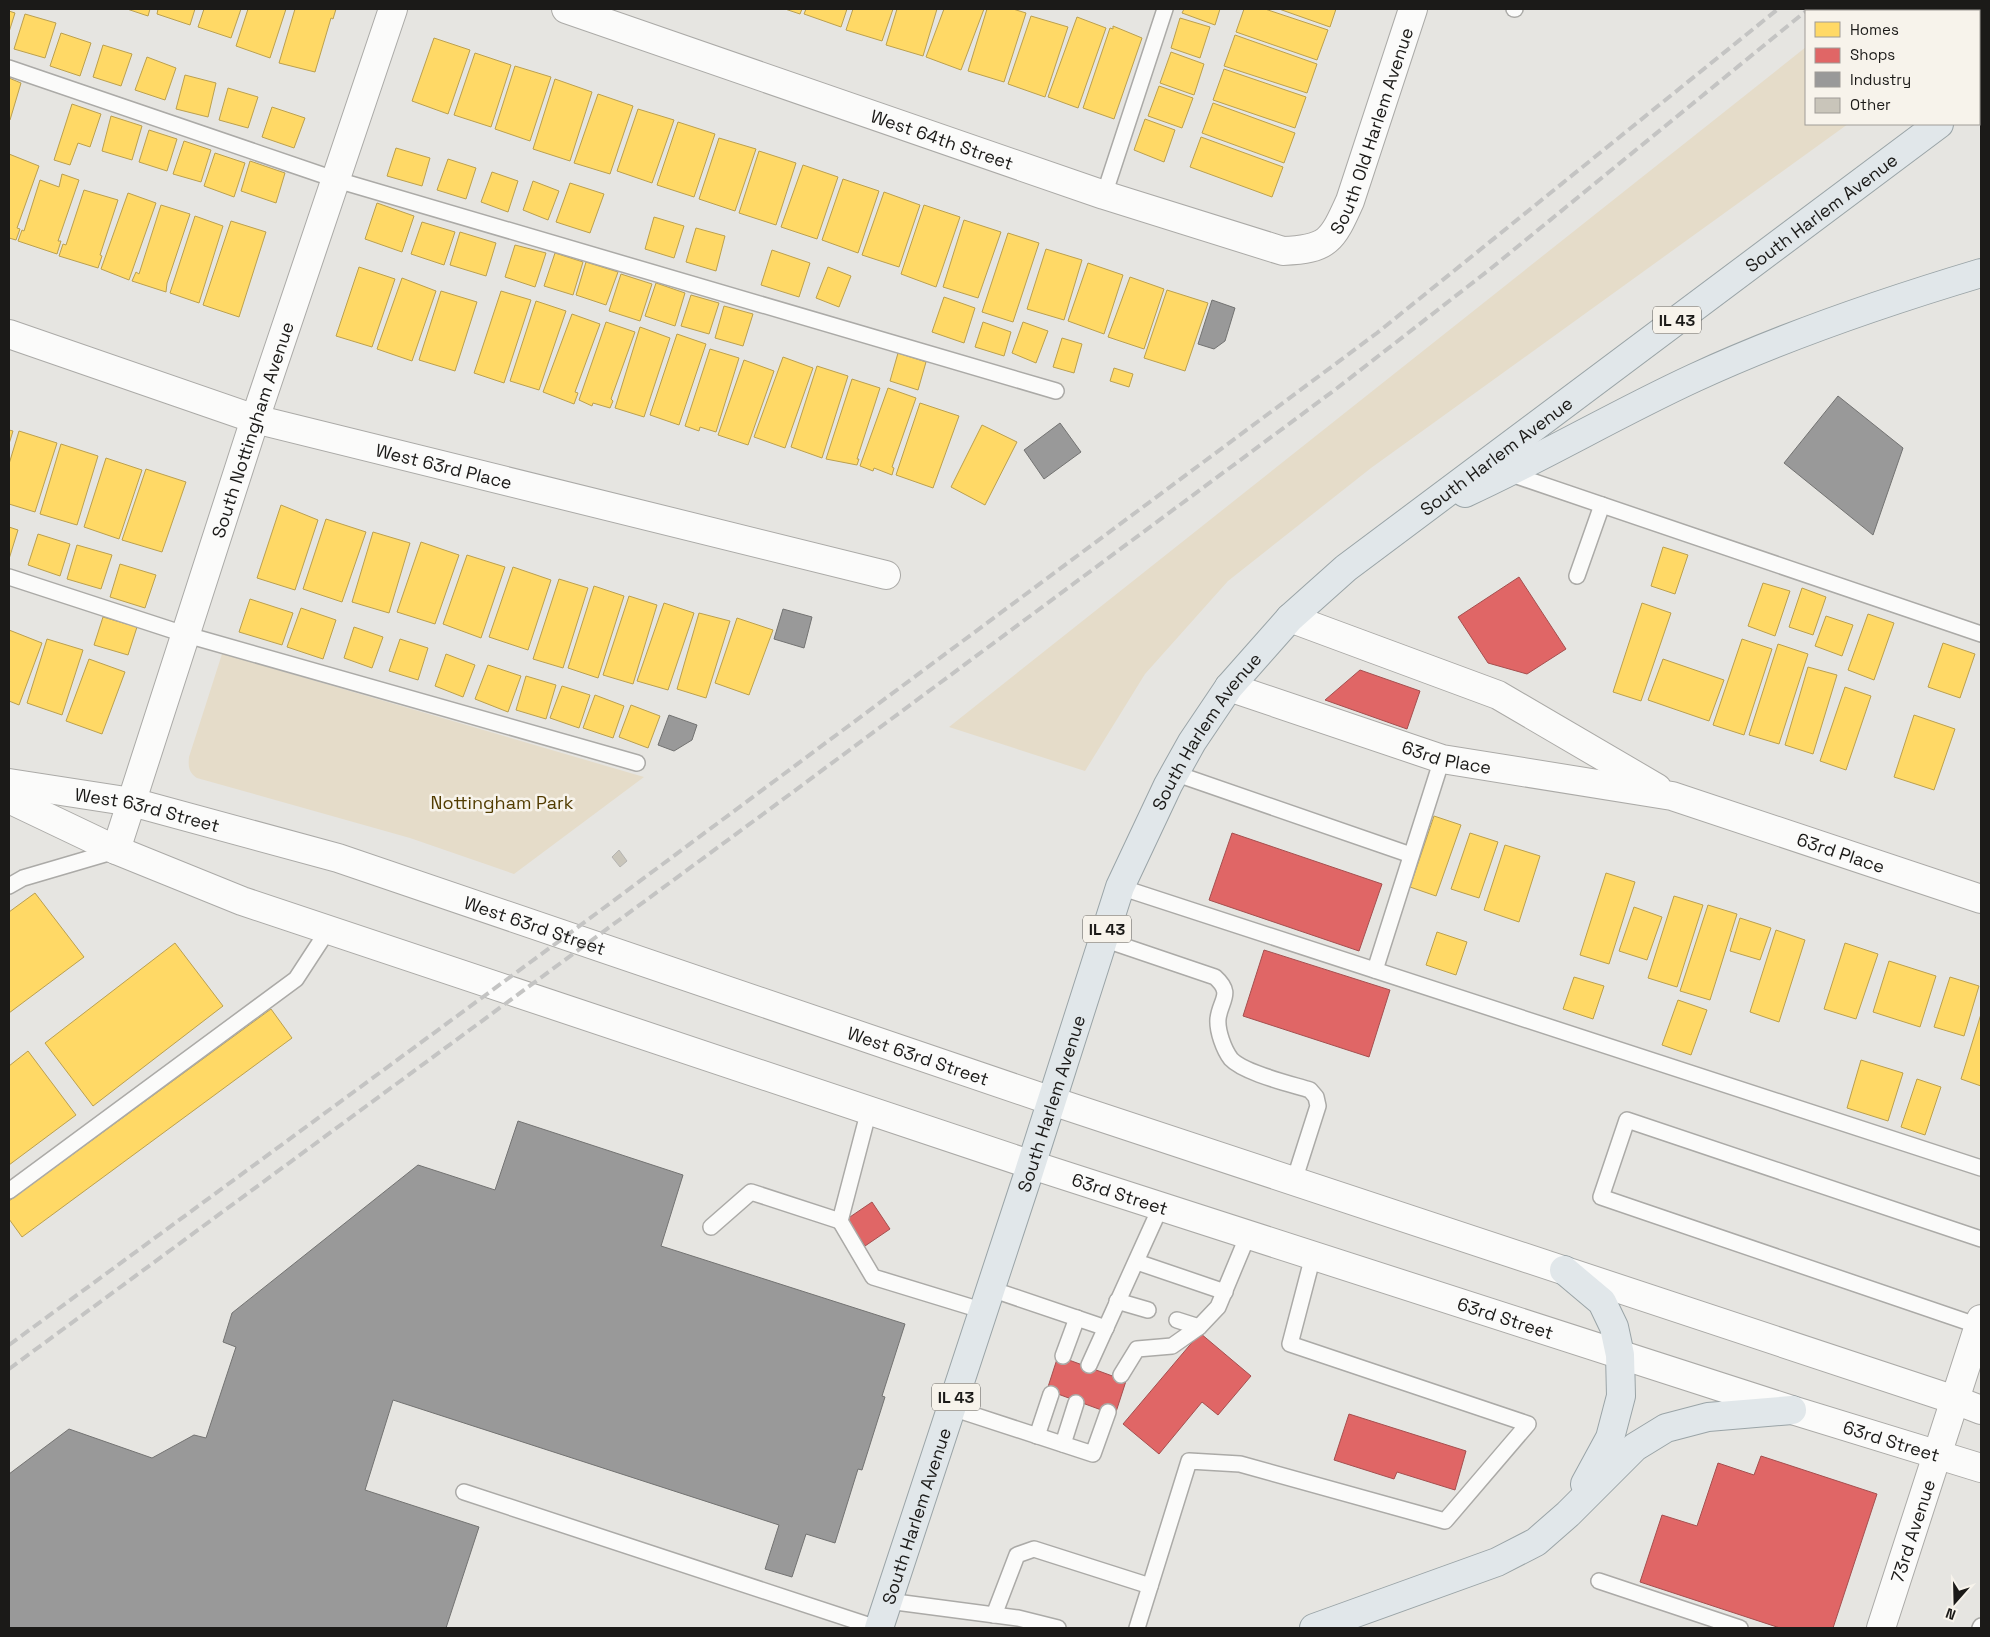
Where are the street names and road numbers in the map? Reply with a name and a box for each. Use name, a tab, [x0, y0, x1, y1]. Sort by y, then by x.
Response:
street label: South Old Harlem Avenue	[1324, 24, 1418, 238]
street label: West 64th Street	[868, 104, 1017, 174]
street label: South Harlem Avenue	[1740, 148, 1902, 277]
road number: IL 43	[1653, 306, 1701, 334]
street label: South Nottingham Avenue	[206, 318, 299, 541]
street label: South Harlem Avenue	[1415, 391, 1577, 520]
street label: West 63rd Place	[373, 438, 515, 494]
street label: South Harlem Avenue	[1146, 647, 1266, 814]
street label: 63rd Place	[1399, 735, 1493, 778]
street label: West 63rd Street	[73, 782, 222, 837]
street label: 63rd Place	[1794, 827, 1888, 878]
street label: West 63rd Street	[461, 890, 609, 960]
road number: IL 43	[1083, 916, 1131, 942]
street label: South Harlem Avenue	[1012, 1012, 1090, 1195]
street label: West 63rd Street	[845, 1021, 992, 1090]
street label: 63rd Street	[1069, 1167, 1171, 1220]
street label: 63rd Street	[1455, 1291, 1557, 1344]
road number: IL 43	[932, 1384, 980, 1410]
street label: 63rd Street	[1840, 1415, 1943, 1466]
street label: South Harlem Avenue	[876, 1425, 956, 1607]
street label: 73rd Avenue	[1885, 1476, 1940, 1585]

